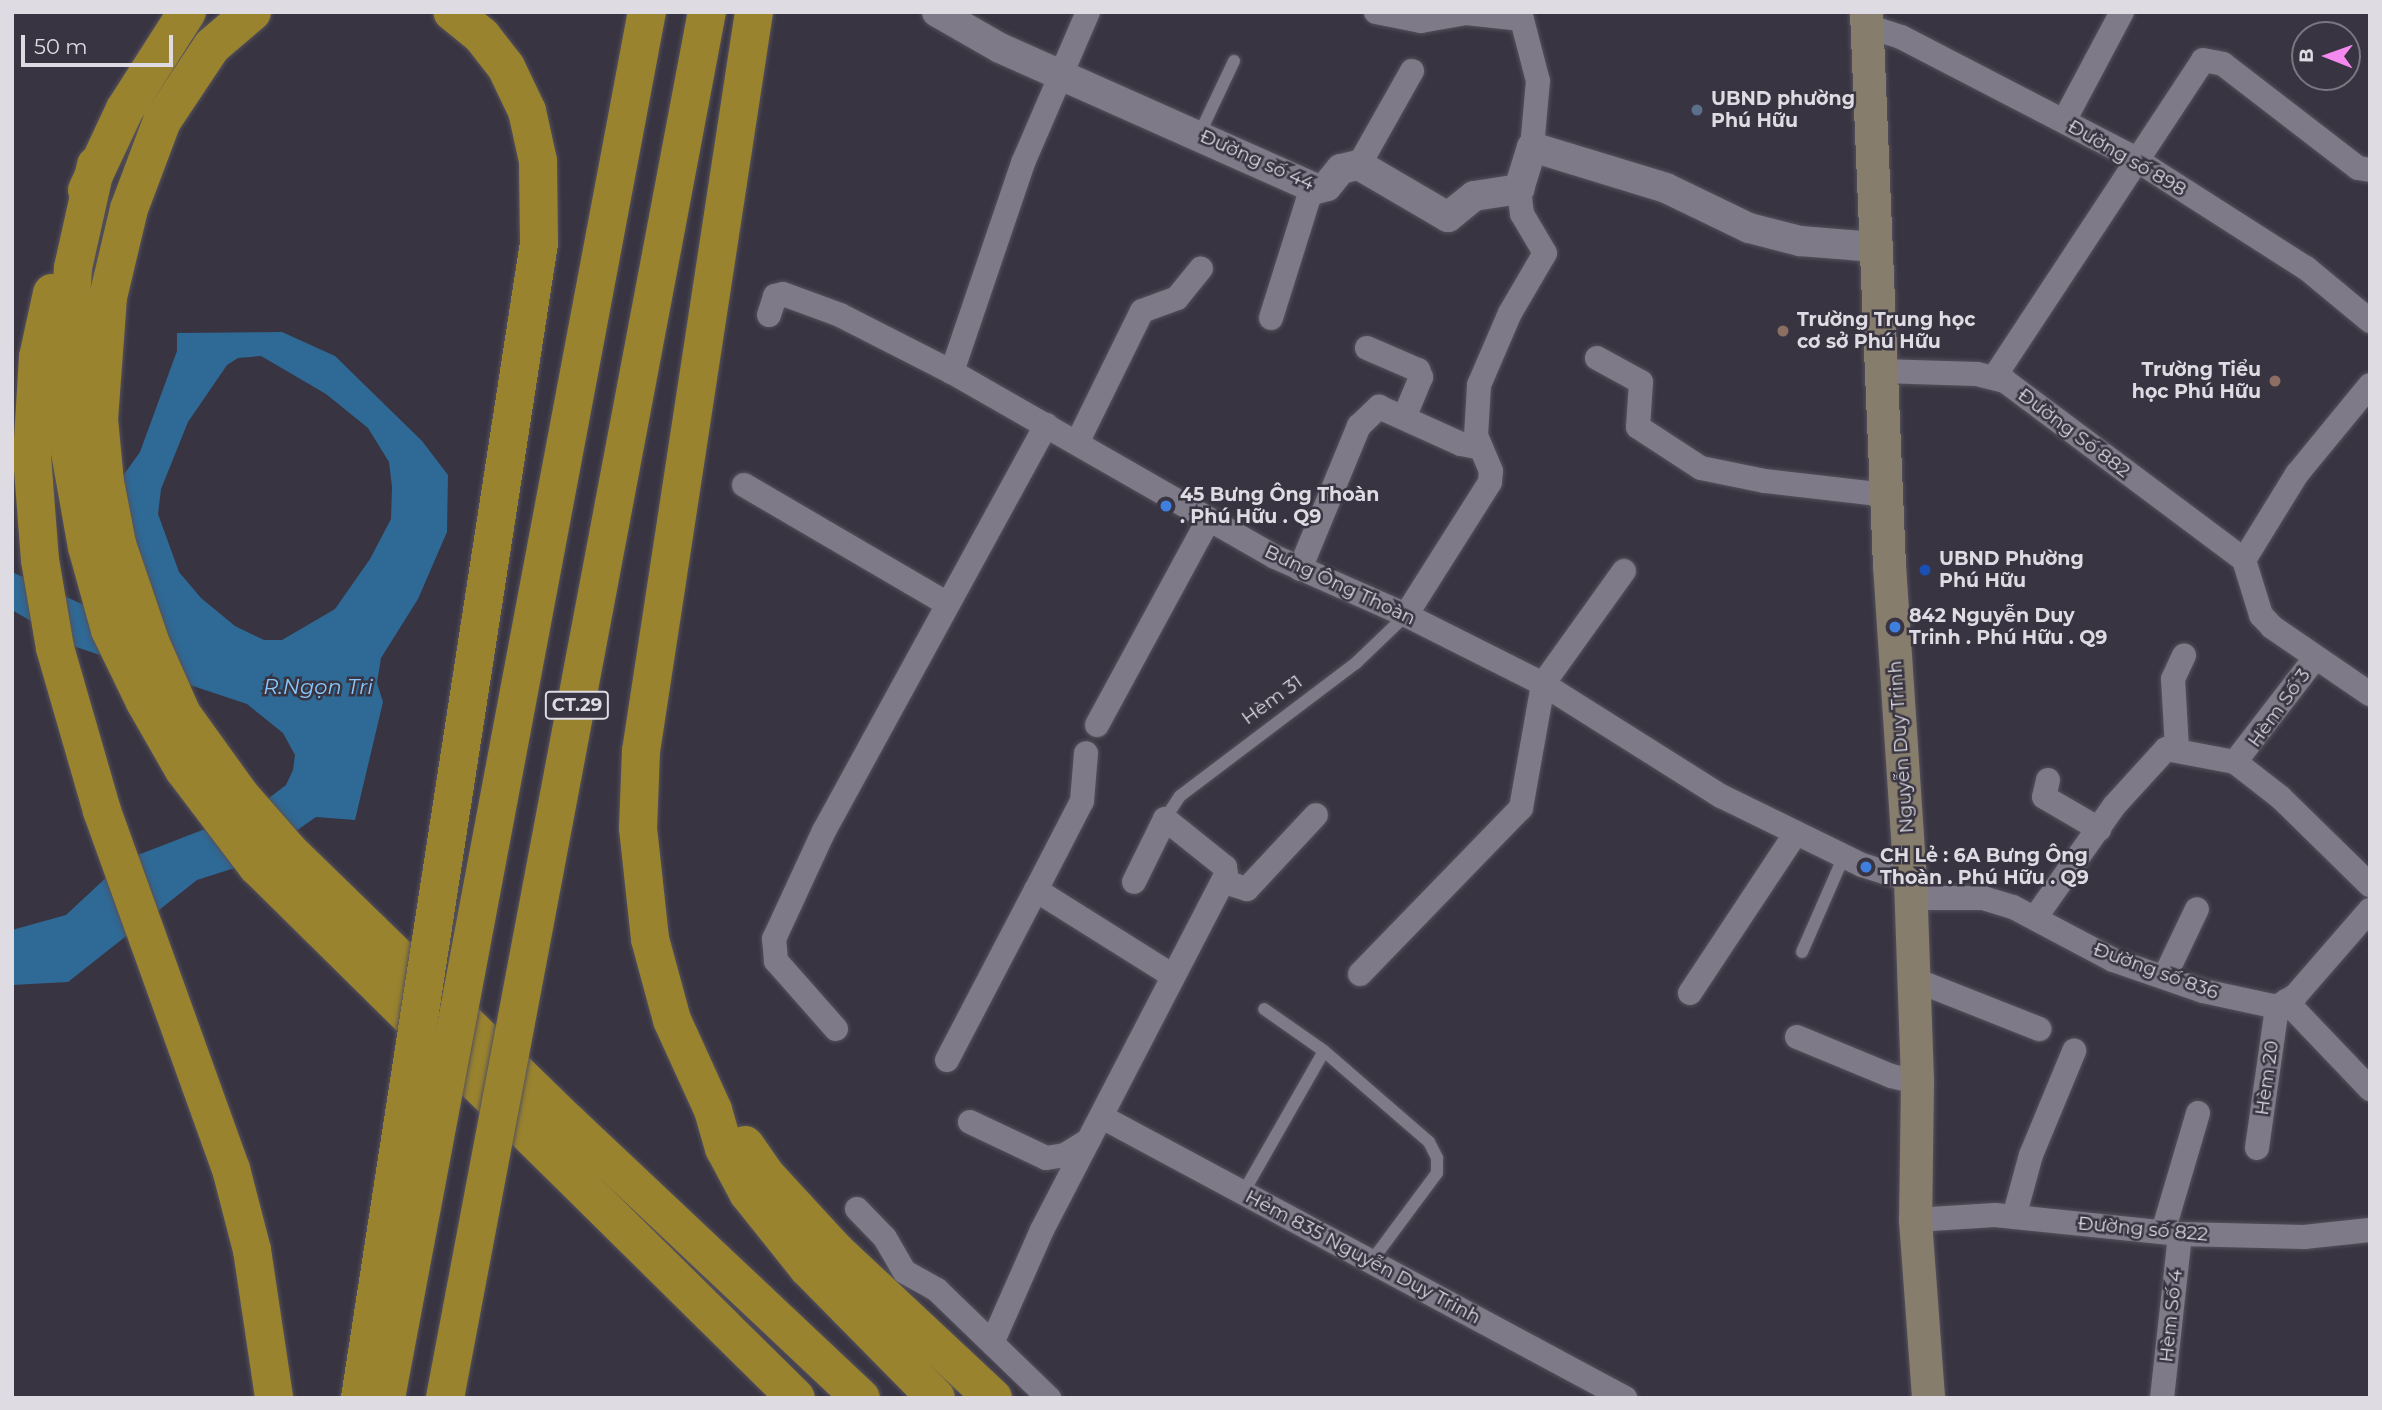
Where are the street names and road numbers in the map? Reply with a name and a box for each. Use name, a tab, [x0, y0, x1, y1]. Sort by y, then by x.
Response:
street label: Đường số 898	[2064, 115, 2190, 201]
street label: Đường số 44	[1196, 125, 1318, 195]
street label: Đường Số 882	[2013, 383, 2135, 483]
street label: Bưng Ông Thoàn	[1261, 540, 1419, 630]
street label: Nguyễn Duy Trinh	[1884, 660, 1918, 834]
street label: Hèm Số 3	[2243, 664, 2315, 752]
street label: Hèm 31	[1237, 670, 1307, 730]
road number: CT.29	[544, 690, 610, 720]
street label: Đường số 836	[2090, 938, 2222, 1004]
street label: Hèm 20	[2250, 1039, 2284, 1117]
street label: Hẻm 835 Nguyễn Duy Trinh	[1241, 1185, 1485, 1329]
street label: Đường số 822	[2077, 1212, 2209, 1246]
street label: Hèm Số 4	[2155, 1268, 2187, 1364]

